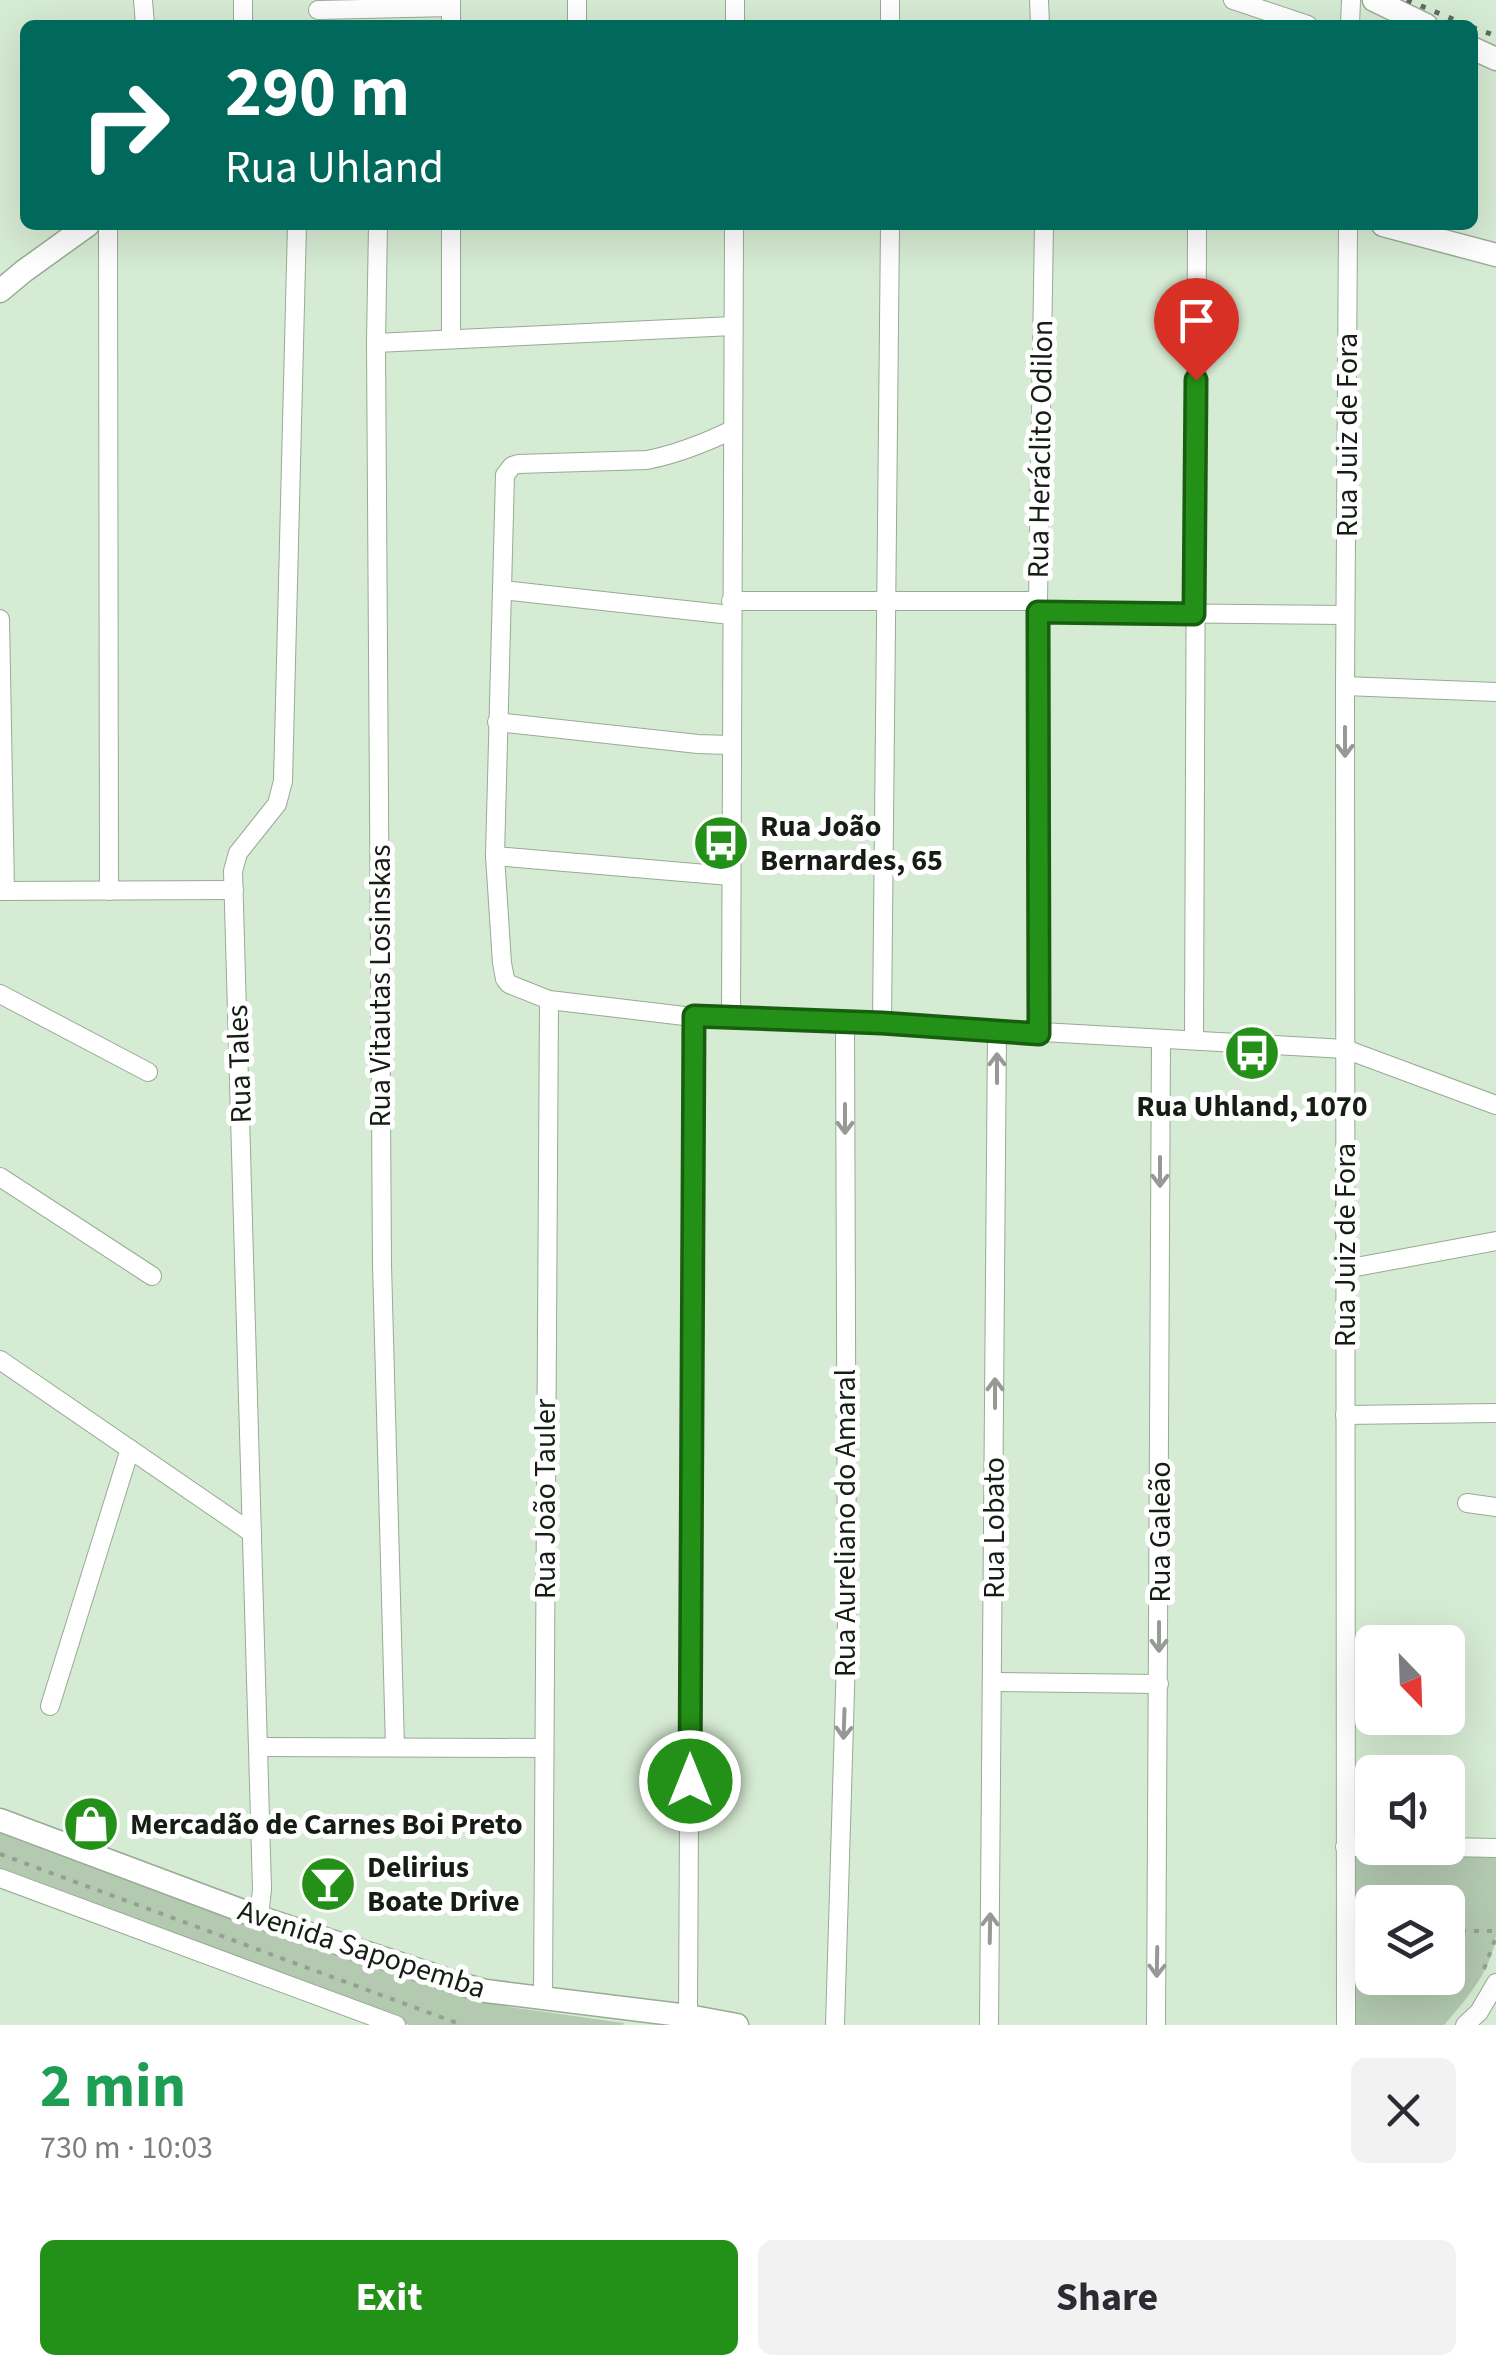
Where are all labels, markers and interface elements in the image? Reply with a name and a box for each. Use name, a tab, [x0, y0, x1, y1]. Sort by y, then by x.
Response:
text: 290 m	[225, 43, 410, 143]
icon: right	[60, 60, 190, 190]
text: Rua Uhland	[225, 136, 444, 200]
pin	[1154, 278, 1239, 381]
icon: arrive	[1169, 293, 1224, 348]
street label: Rua Heráclito Odilon	[1017, 319, 1064, 579]
street label: Rua Juiz de Fora	[1326, 333, 1369, 537]
one-way arrow	[1336, 726, 1354, 758]
place label: Rua João Bernardes, 65	[760, 805, 943, 882]
bus stop icon: Rua João Bernardes, 65	[691, 813, 751, 873]
street label: Rua Vitautas Losinskas	[359, 844, 402, 1128]
street label: Rua Tales	[216, 1004, 263, 1124]
bus stop icon: Rua Uhland, 1070	[1222, 1023, 1282, 1083]
one-way arrow	[988, 1052, 1006, 1084]
place label: Rua Uhland, 1070	[1136, 1085, 1368, 1128]
one-way arrow	[836, 1102, 854, 1135]
street label: Rua Juiz de Fora	[1324, 1143, 1367, 1347]
one-way arrow	[1150, 1154, 1170, 1187]
street label: Rua Aureliano do Amaral	[824, 1369, 867, 1677]
one-way arrow	[986, 1377, 1004, 1410]
street label: Rua João Tauler	[524, 1398, 567, 1599]
street label: Rua Lobato	[973, 1457, 1016, 1599]
street label: Rua Galeão	[1139, 1461, 1182, 1603]
one-way arrow	[1150, 1620, 1168, 1652]
north arrow	[1355, 1625, 1465, 1735]
map controls	[1355, 1625, 1465, 1995]
one-way arrow	[834, 1708, 853, 1740]
position arrow	[638, 1729, 742, 1833]
button: sound	[1355, 1755, 1465, 1865]
shop icon: Mercadão de Carnes Boi Preto	[61, 1794, 121, 1854]
place label: Mercadão de Carnes Boi Preto	[130, 1803, 523, 1846]
place label: Delirius Boate Drive	[367, 1846, 519, 1923]
bar icon: Delirius Boate Drive	[298, 1854, 358, 1914]
button: layers	[1355, 1885, 1465, 1995]
street label: Avenida Sapopemba	[232, 1889, 491, 2010]
one-way arrow	[980, 1912, 1000, 1944]
one-way arrow	[1148, 1944, 1166, 1977]
text: 2 min	[40, 2045, 186, 2130]
button: close	[1351, 2058, 1456, 2163]
text: 730 m · 10:03	[40, 2125, 213, 2171]
button: Exit	[40, 2240, 738, 2355]
button: Share	[758, 2240, 1456, 2355]

